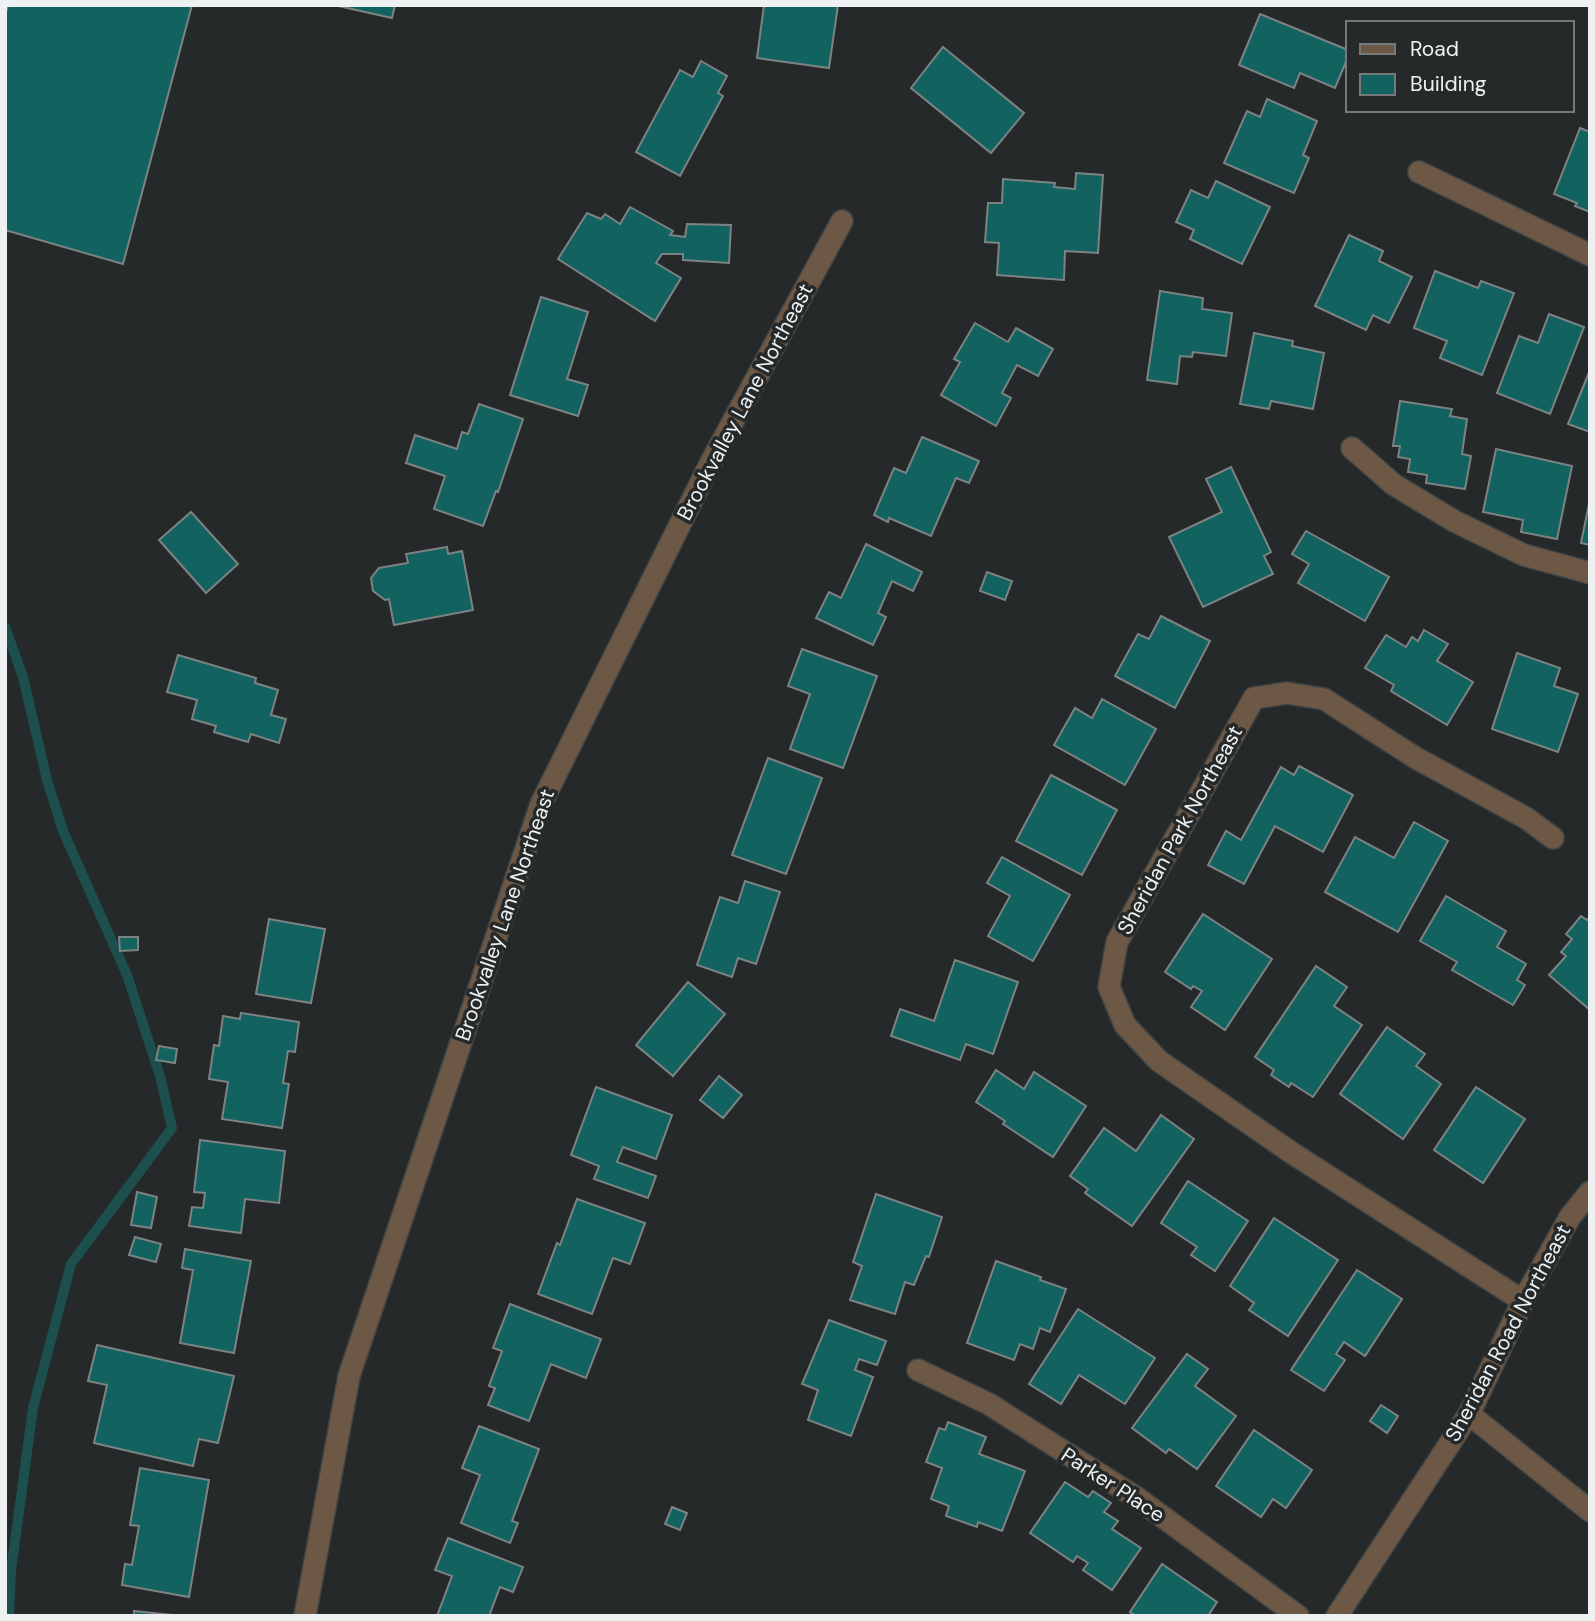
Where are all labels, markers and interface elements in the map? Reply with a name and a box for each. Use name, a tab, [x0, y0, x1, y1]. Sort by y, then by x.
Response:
legend	[1346, 21, 1574, 112]
text: Road	[1410, 35, 1459, 63]
text: Building	[1410, 70, 1487, 98]
street label: Brookvalley Lane Northeast	[671, 279, 819, 525]
street label: Sheridan Park Northeast	[1111, 720, 1249, 940]
street label: Brookvalley Lane Northeast	[449, 785, 561, 1045]
street label: Sheridan Road Northeast	[1439, 1219, 1577, 1447]
street label: Parker Place	[1056, 1441, 1170, 1529]

